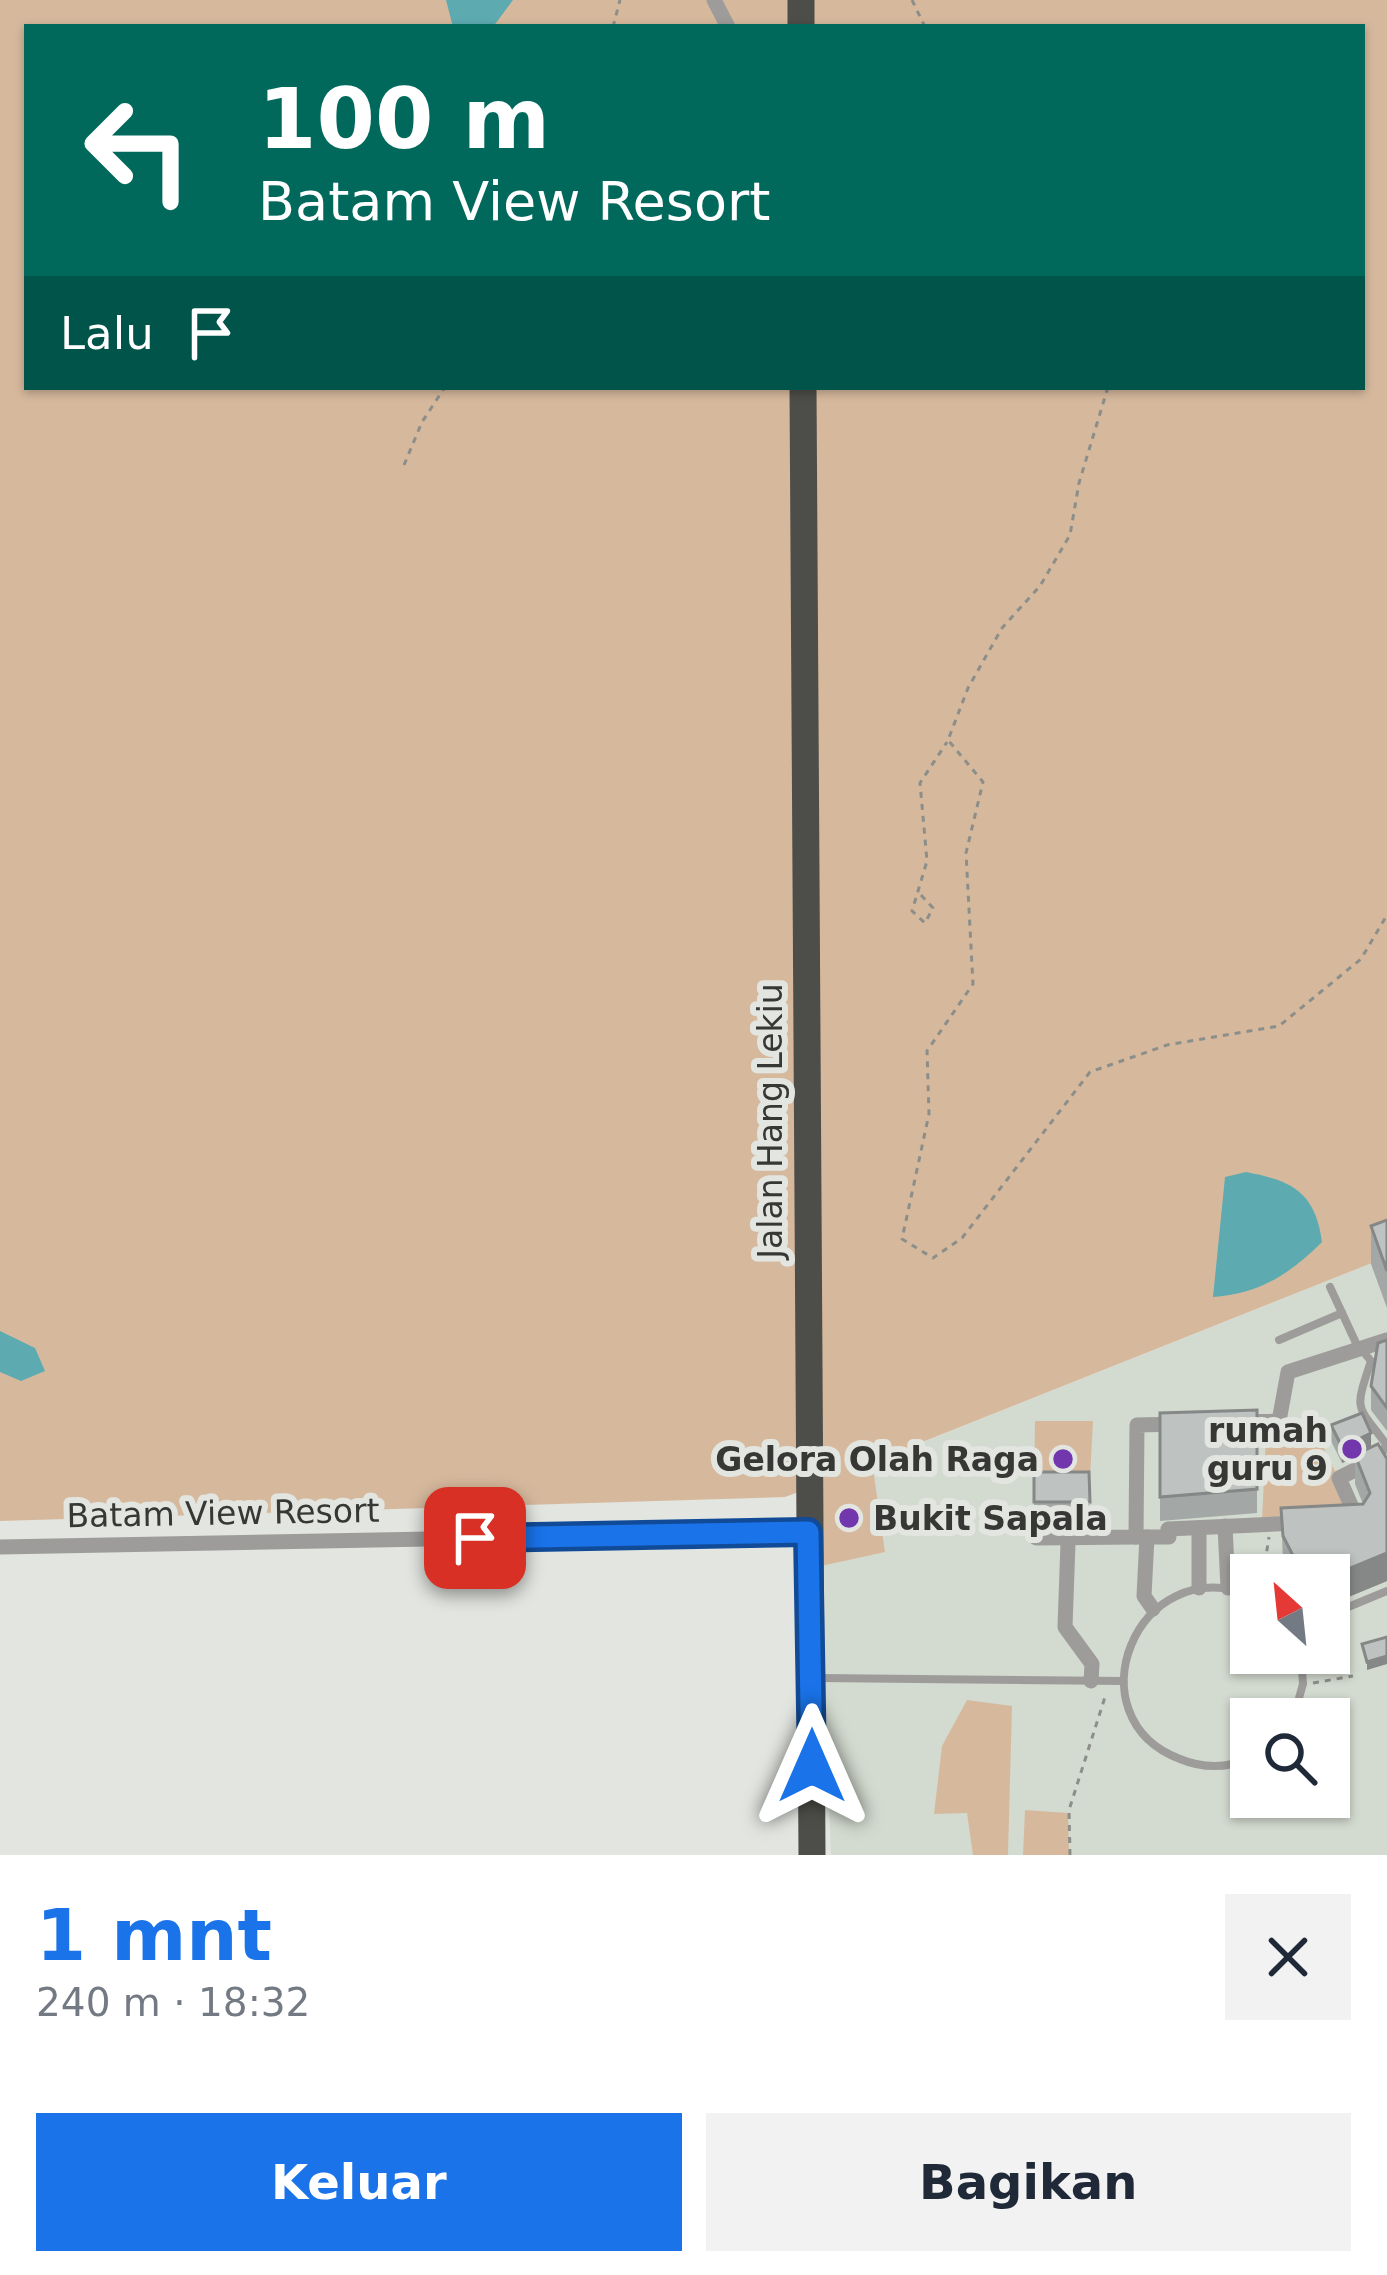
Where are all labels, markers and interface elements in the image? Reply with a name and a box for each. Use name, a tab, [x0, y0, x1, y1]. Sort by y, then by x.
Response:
text: 100 m	[258, 70, 550, 168]
icon: left	[60, 72, 216, 228]
text: Batam View Resort	[258, 170, 770, 233]
icon: arrive	[178, 300, 244, 366]
text: Lalu	[60, 307, 154, 360]
street label: Jalan Hang Lekiu	[751, 983, 790, 1261]
place label: rumah guru 9	[1207, 1411, 1328, 1488]
marker: rumah guru 9	[1339, 1436, 1365, 1462]
place label: Gelora Olah Raga	[715, 1440, 1039, 1479]
marker: Gelora Olah Raga	[1050, 1446, 1076, 1472]
pin	[424, 1487, 526, 1589]
street label: Batam View Resort	[66, 1491, 380, 1535]
place label: Bukit Sapala	[873, 1499, 1108, 1538]
icon: arrive	[442, 1505, 508, 1571]
marker: Bukit Sapala	[836, 1505, 862, 1531]
north arrow	[1230, 1554, 1350, 1674]
map controls	[1230, 1554, 1350, 1818]
button: search	[1230, 1698, 1350, 1818]
position arrow	[749, 1703, 875, 1829]
text: 1 mnt	[36, 1893, 272, 1977]
button: close	[1225, 1894, 1351, 2020]
text: 240 m · 18:32	[36, 1980, 310, 2025]
button: Keluar	[36, 2113, 682, 2251]
button: Bagikan	[706, 2113, 1351, 2251]

